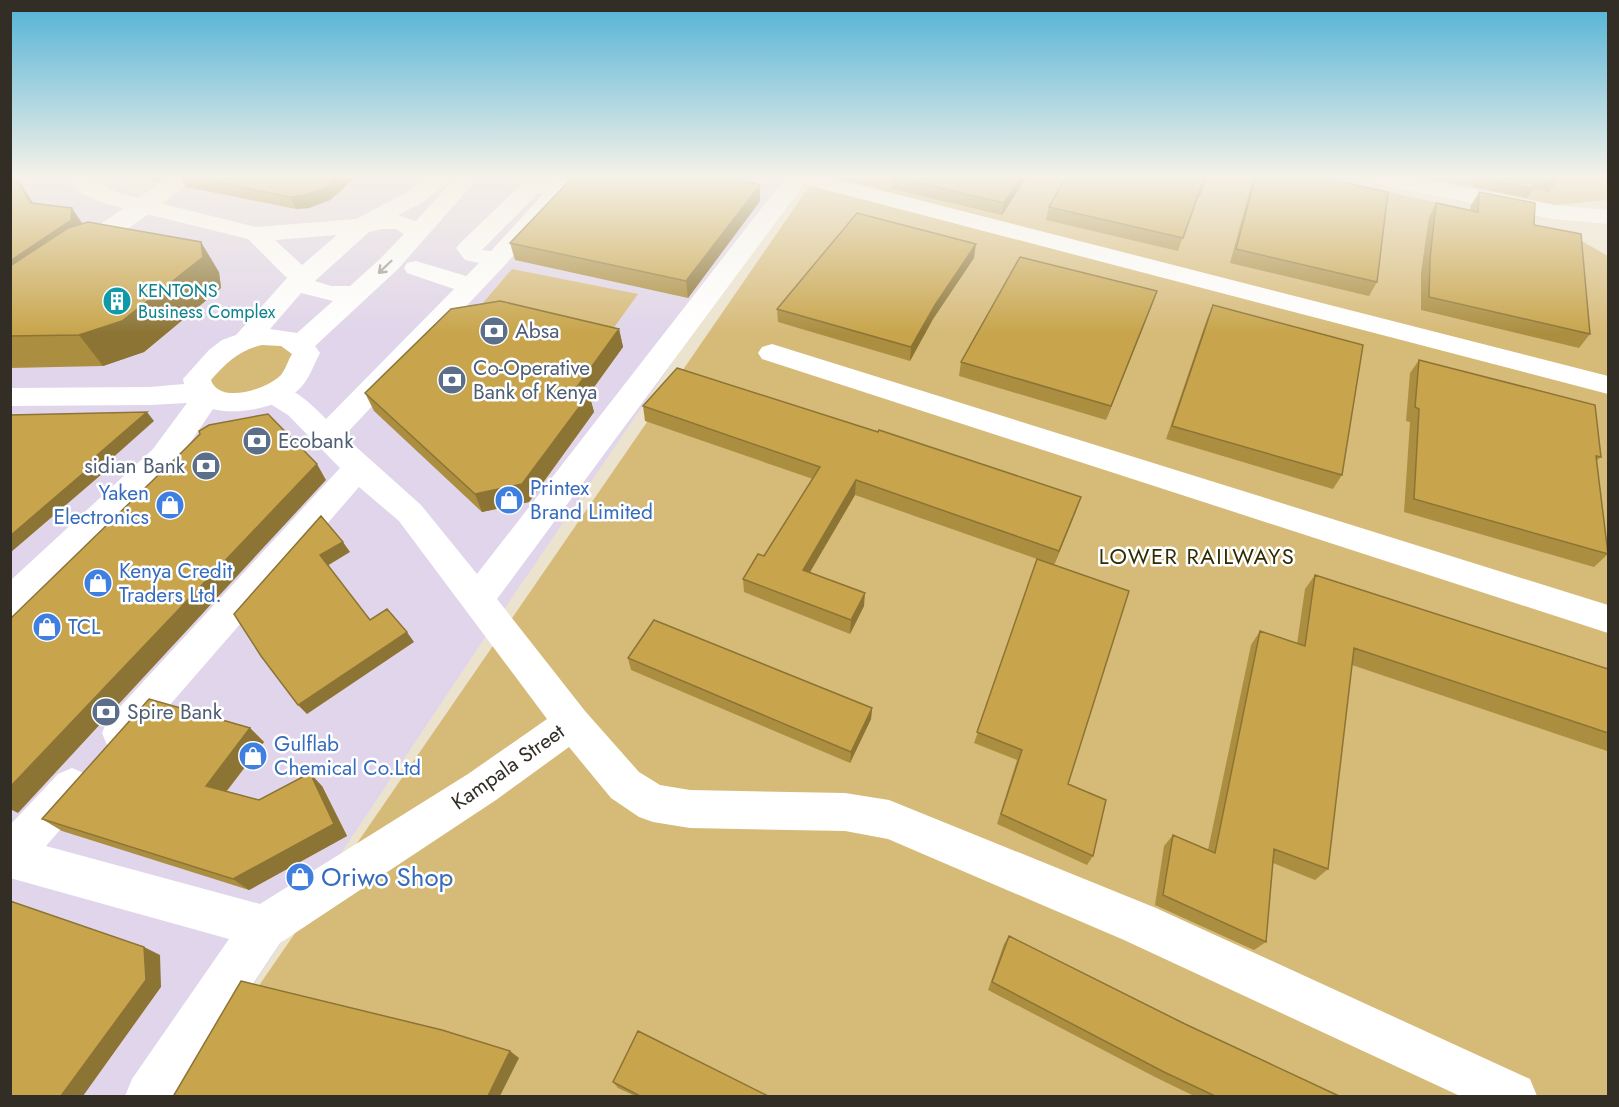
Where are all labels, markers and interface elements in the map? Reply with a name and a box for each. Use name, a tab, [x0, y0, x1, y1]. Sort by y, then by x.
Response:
one-way arrow	[377, 260, 392, 275]
place label: KENTONS Business Complex	[138, 278, 276, 325]
building icon: KENTONS Business Complex	[101, 285, 133, 317]
bank icon: Absa	[478, 315, 510, 347]
place label: Absa	[515, 316, 559, 346]
place label: Co-Operative Bank of Kenya	[473, 353, 597, 407]
bank icon: Co-Operative Bank of Kenya	[436, 364, 468, 396]
bank icon: Ecobank	[241, 425, 273, 457]
place label: Ecobank	[278, 426, 354, 456]
bank icon: sidian Bank	[190, 450, 222, 482]
place label: sidian Bank	[84, 451, 186, 481]
place label: Printex Brand Limited	[530, 473, 653, 527]
place label: Yaken Electronics	[53, 478, 149, 532]
shop icon: Printex Brand Limited	[493, 484, 525, 516]
shop icon: Yaken Electronics	[154, 489, 186, 521]
district label: LOWER RAILWAYS	[1099, 540, 1295, 572]
place label: Kenya Credit Traders Ltd.	[119, 556, 232, 610]
shop icon: Kenya Credit Traders Ltd.	[82, 567, 114, 599]
shop icon: TCL	[31, 611, 63, 643]
place label: TCL	[68, 612, 101, 642]
bank icon: Spire Bank	[90, 696, 122, 728]
place label: Spire Bank	[127, 697, 223, 727]
street label: Kampala Street	[445, 717, 571, 817]
place label: Gulflab Chemical Co.Ltd	[274, 729, 421, 783]
shop icon: Gulflab Chemical Co.Ltd	[237, 740, 269, 772]
place label: Oriwo Shop	[321, 858, 453, 896]
shop icon: Oriwo Shop	[284, 861, 316, 893]

